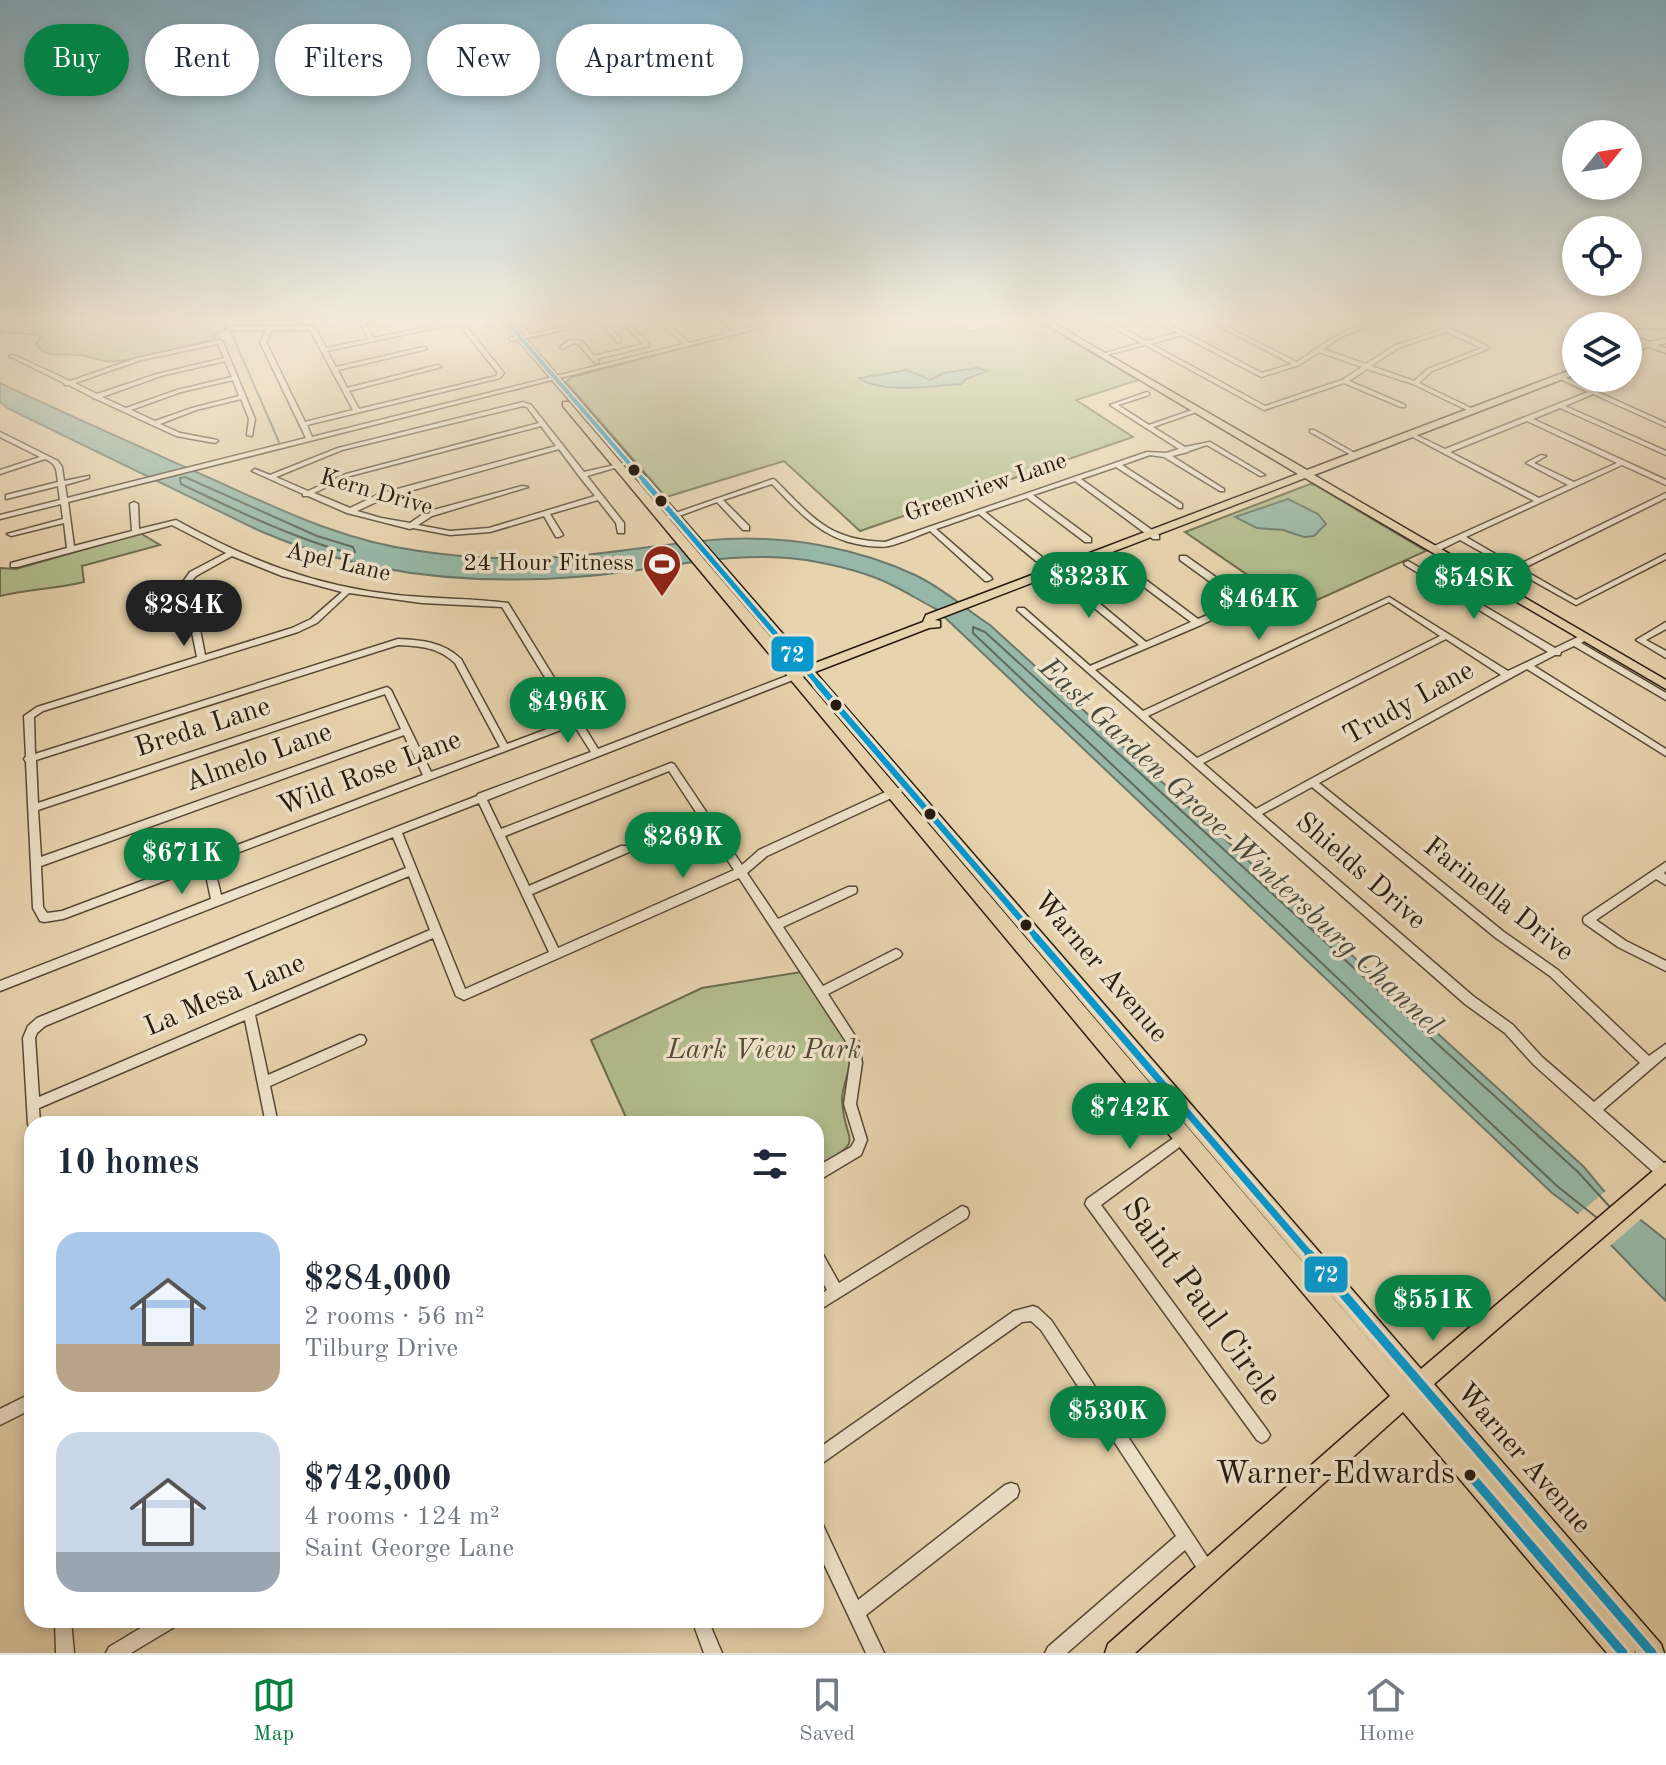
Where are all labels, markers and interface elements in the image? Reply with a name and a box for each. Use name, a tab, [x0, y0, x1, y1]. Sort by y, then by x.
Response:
chip: Buy	[24, 24, 129, 96]
chip: Rent	[145, 24, 259, 96]
chip: Filters	[275, 24, 411, 96]
chip: New	[427, 24, 540, 96]
chip: Apartment	[556, 24, 743, 96]
north arrow	[1562, 120, 1642, 200]
map controls	[1562, 120, 1642, 392]
button: locate	[1562, 216, 1642, 296]
button: layers	[1562, 312, 1642, 392]
street label: Greenview Lane	[902, 449, 1070, 527]
unlabelled marker	[626, 462, 642, 478]
street label: Kern Drive	[317, 465, 435, 521]
unlabelled marker	[653, 493, 669, 509]
street label: Apel Lane	[283, 539, 393, 587]
sports icon: 24 Hour Fitness	[641, 543, 683, 598]
place label: 24 Hour Fitness	[463, 552, 634, 576]
pin: $323K	[1033, 552, 1145, 620]
pin: $548K	[1418, 553, 1530, 621]
text: $323K	[1049, 565, 1129, 591]
text: $548K	[1434, 566, 1514, 592]
pin: $464K	[1203, 574, 1315, 642]
pin: $284K	[128, 580, 240, 648]
text: $464K	[1219, 587, 1299, 613]
text: $284K	[144, 593, 224, 619]
line badge: 72	[770, 635, 815, 673]
text: 72	[779, 645, 805, 667]
water label: East Garden Grove-Wintersburg Channel	[1032, 652, 1447, 1042]
street label: Trudy Lane	[1339, 657, 1479, 751]
pin: $496K	[512, 677, 624, 745]
text: $496K	[528, 690, 608, 716]
street label: Breda Lane	[132, 693, 274, 763]
unlabelled marker	[828, 697, 844, 713]
street label: Almelo Lane	[182, 719, 336, 797]
street label: Wild Rose Lane	[275, 726, 465, 822]
unlabelled marker	[922, 806, 938, 822]
street label: Shields Drive	[1290, 808, 1430, 936]
pin: $269K	[627, 812, 739, 880]
text: $269K	[643, 825, 723, 851]
pin: $671K	[126, 828, 238, 896]
street label: Farinella Drive	[1418, 833, 1578, 967]
text: $671K	[142, 841, 222, 867]
street label: Warner Avenue	[1027, 887, 1173, 1049]
unlabelled marker	[1018, 917, 1034, 933]
street label: La Mesa Lane	[141, 950, 309, 1042]
park label: Lark View Park	[666, 1037, 861, 1065]
pin: $742K	[1074, 1083, 1186, 1151]
text: $742K	[1090, 1096, 1170, 1122]
icon: filters	[748, 1142, 792, 1186]
text: 10 homes	[56, 1147, 199, 1181]
street label: Saint Paul Circle	[1114, 1192, 1288, 1412]
line badge: 72	[1303, 1255, 1349, 1294]
text: $284,000	[304, 1263, 452, 1297]
icon: home	[120, 1264, 216, 1360]
text: 72	[1313, 1265, 1339, 1287]
pin: $551K	[1377, 1275, 1489, 1343]
text: $551K	[1393, 1288, 1473, 1314]
text: 2 rooms · 56 m²	[304, 1304, 485, 1330]
text: Tilburg Drive	[304, 1336, 458, 1362]
street label: Warner Avenue	[1450, 1378, 1596, 1540]
pin: $530K	[1052, 1386, 1164, 1454]
text: $530K	[1068, 1399, 1148, 1425]
place label: Warner-Edwards	[1215, 1459, 1455, 1491]
text: $742,000	[304, 1463, 452, 1497]
icon: home	[120, 1464, 216, 1560]
marker: Warner-Edwards	[1462, 1467, 1478, 1483]
text: 4 rooms · 124 m²	[304, 1504, 500, 1530]
text: Saint George Lane	[304, 1536, 514, 1562]
tab: Map	[252, 1673, 296, 1748]
tab: Saved	[799, 1673, 855, 1748]
tab: Home	[1358, 1673, 1414, 1748]

